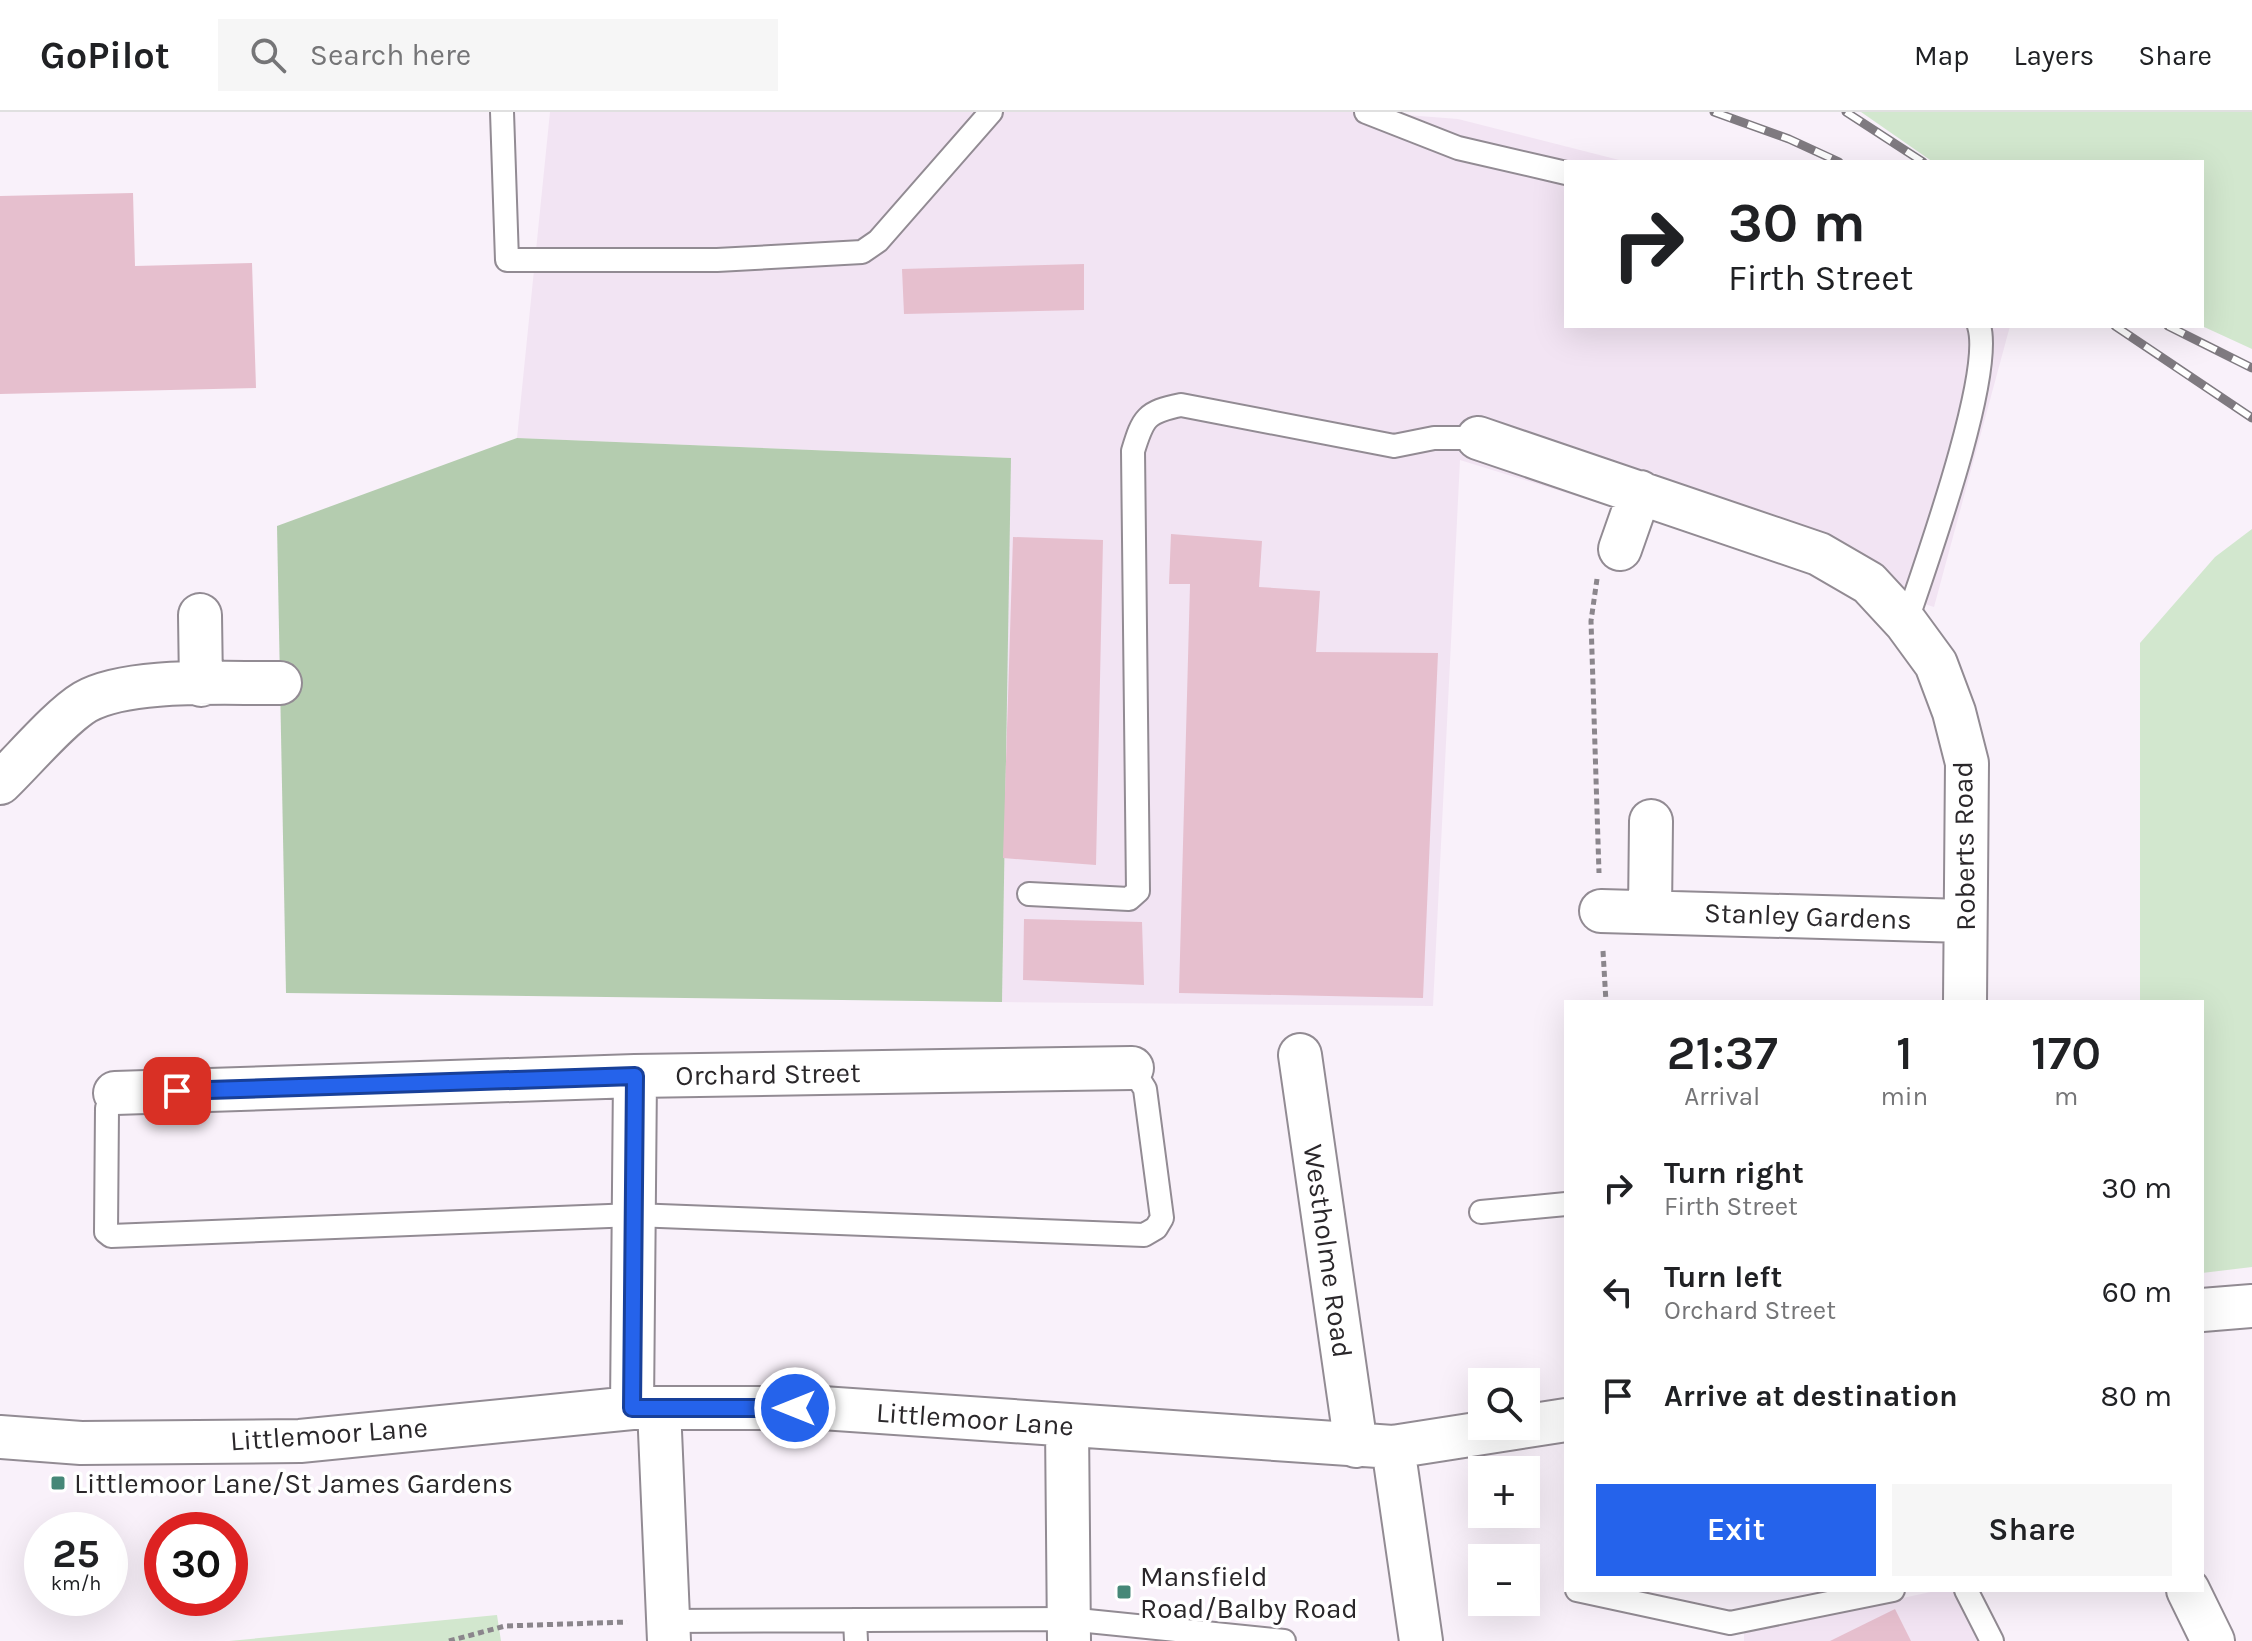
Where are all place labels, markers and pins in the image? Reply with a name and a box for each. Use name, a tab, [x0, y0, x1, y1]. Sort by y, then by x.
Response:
pin	[143, 1057, 211, 1125]
place label: Littlemoor Lane/St James Gardens	[74, 1467, 513, 1500]
marker: Littlemoor Lane/St James Gardens	[49, 1474, 67, 1492]
place label: Mansfield Road/Balby Road	[1140, 1560, 1358, 1625]
marker: Mansfield Road/Balby Road	[1115, 1583, 1133, 1601]

